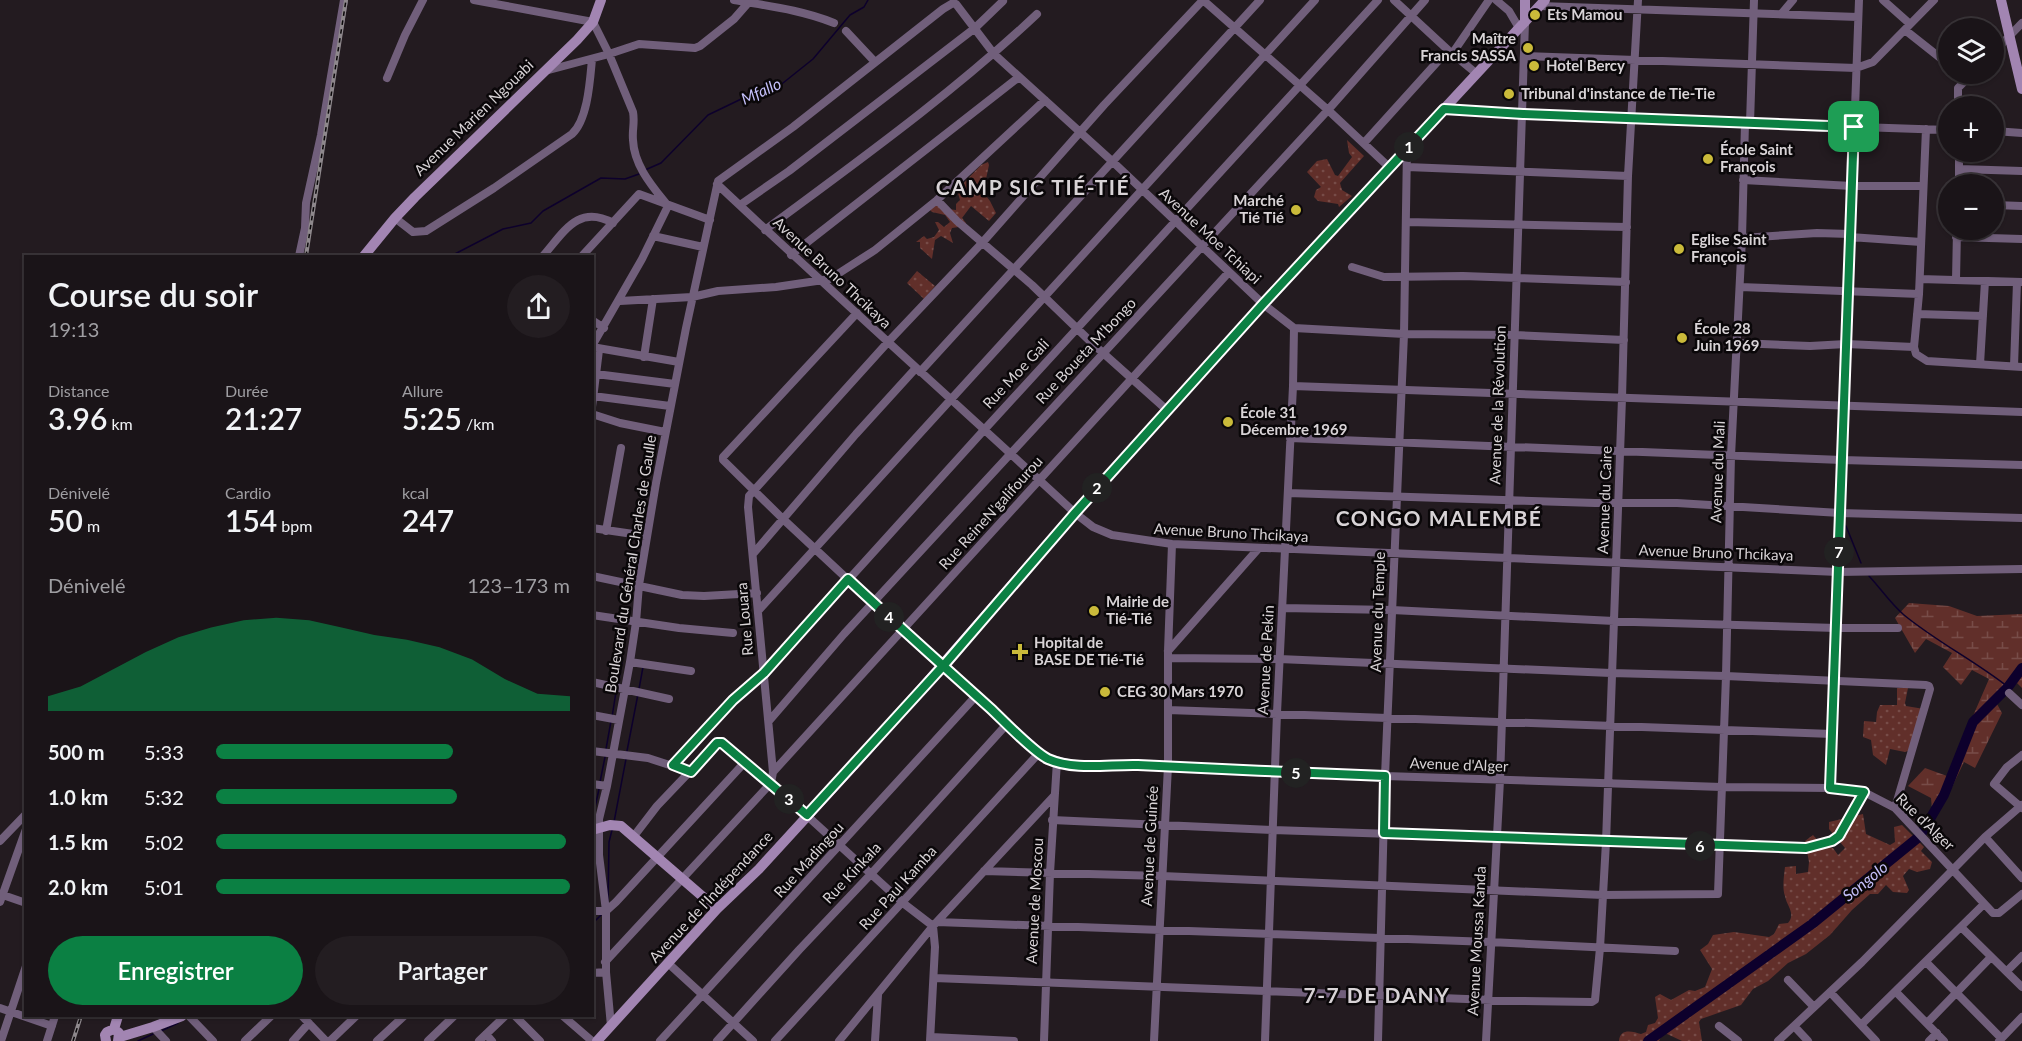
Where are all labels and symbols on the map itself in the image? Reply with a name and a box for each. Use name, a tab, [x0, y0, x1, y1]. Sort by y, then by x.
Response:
place label: Ets Mamou	[1547, 5, 1622, 23]
marker: Ets Mamou	[1528, 8, 1542, 22]
place label: Maître Francis SASSA	[1420, 29, 1517, 64]
marker: Maître Francis SASSA	[1521, 41, 1535, 55]
street label: Avenue Marien Ngouabi	[410, 56, 537, 179]
place label: Hotel Bercy	[1546, 56, 1625, 74]
marker: Hotel Bercy	[1527, 59, 1541, 73]
water label: Mfallo	[738, 73, 784, 108]
place label: Tribunal d'instance de Tie-Tie	[1521, 84, 1715, 102]
marker: Tribunal d'instance de Tie-Tie	[1502, 87, 1516, 101]
pin	[1828, 101, 1879, 152]
pin: 1	[1394, 132, 1424, 162]
place label: École Saint François	[1720, 140, 1793, 175]
marker: École Saint François	[1701, 152, 1715, 166]
district label: CAMP SIC TIÉ-TIÉ	[936, 174, 1130, 199]
street label: Avenue Moe Tchiapi	[1156, 183, 1265, 287]
place label: Marché Tié Tié	[1233, 191, 1284, 226]
marker: Marché Tié Tié	[1289, 203, 1303, 217]
street label: Avenue Bruno Thcikaya	[770, 213, 895, 332]
place label: Eglise Saint François	[1691, 230, 1767, 265]
marker: Eglise Saint François	[1672, 242, 1686, 256]
street label: Rue Boueta M'bongo	[1031, 293, 1139, 407]
place label: École 28 Juin 1969	[1694, 319, 1759, 354]
street label: Avenue de la Révolution	[1485, 325, 1509, 485]
marker: École 28 Juin 1969	[1675, 331, 1689, 345]
street label: Rue Moe Gali	[978, 335, 1052, 412]
place label: École 31 Décembre 1969	[1240, 403, 1347, 438]
marker: École 31 Décembre 1969	[1221, 415, 1235, 429]
street label: Avenue du Mali	[1706, 420, 1728, 523]
street label: Boulevard du Général Charles de Gaulle	[601, 433, 659, 694]
street label: Avenue du Caire	[1593, 445, 1615, 554]
street label: Rue ReineN'galifourou	[935, 452, 1046, 573]
pin: 2	[1082, 473, 1112, 503]
district label: CONGO MALEMBÉ	[1336, 505, 1542, 530]
street label: Avenue Bruno Thcikaya	[1153, 519, 1309, 545]
pin: 7	[1824, 537, 1854, 567]
street label: Avenue Bruno Thcikaya	[1638, 540, 1794, 564]
street label: Avenue du Temple	[1366, 551, 1388, 673]
street label: Rue Louara	[732, 582, 756, 656]
place label: Mairie de Tié-Tié	[1106, 592, 1169, 627]
pin: 4	[874, 602, 904, 632]
marker: Mairie de Tié-Tié	[1087, 604, 1101, 618]
street label: Avenue de Pekin	[1253, 605, 1277, 715]
place label: Hopital de BASE DE Tié-Tié	[1034, 633, 1144, 668]
marker: Hopital de BASE DE Tié-Tié	[1011, 643, 1029, 661]
place label: CEG 30 Mars 1970	[1117, 682, 1243, 700]
marker: CEG 30 Mars 1970	[1098, 685, 1112, 699]
street label: Avenue d'Alger	[1409, 753, 1509, 775]
pin: 5	[1281, 758, 1311, 788]
pin: 3	[774, 784, 804, 814]
street label: Avenue de Guinée	[1137, 785, 1161, 907]
street label: Rue d'Alger	[1893, 789, 1959, 854]
street label: Rue Madingou	[770, 818, 847, 901]
street label: Avenue de l'Indépendance	[645, 827, 776, 966]
pin: 6	[1685, 831, 1715, 861]
street label: Avenue de Moscou	[1022, 837, 1046, 964]
street label: Rue Kinkala	[818, 838, 884, 907]
street label: Rue Paul Kamba	[855, 842, 940, 933]
water label: Songolo	[1838, 857, 1891, 905]
street label: Avenue Moussa Kanda	[1463, 866, 1489, 1016]
district label: 7-7 DE DANY	[1304, 982, 1450, 1007]

